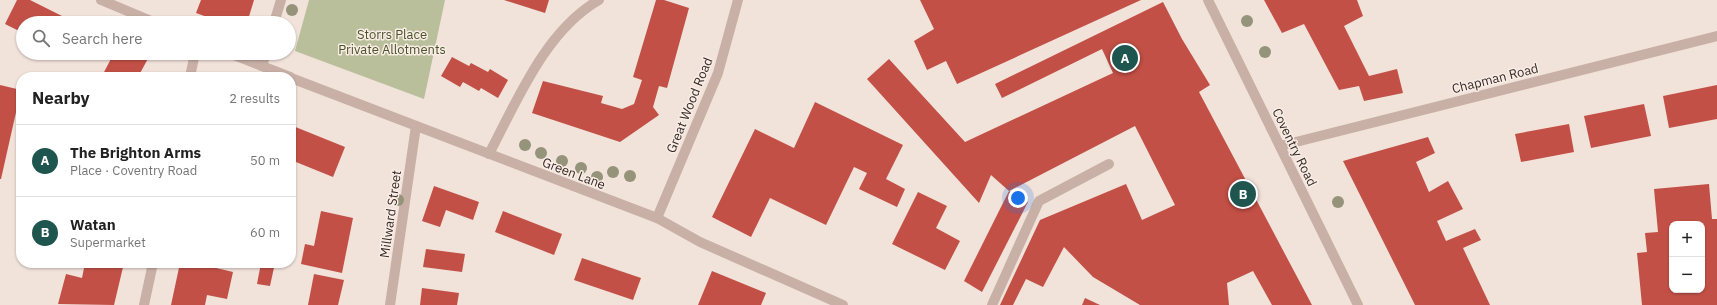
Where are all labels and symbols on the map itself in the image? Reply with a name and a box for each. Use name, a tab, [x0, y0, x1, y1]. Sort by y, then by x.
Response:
park label: Storrs Place Private Allotments	[338, 26, 446, 58]
pin: A	[1112, 43, 1138, 73]
street label: Great Wood Road	[662, 55, 716, 156]
street label: Chapman Road	[1450, 60, 1540, 97]
street label: Coventry Road	[1268, 105, 1321, 189]
street label: Green Lane	[540, 154, 608, 193]
street label: Millward Street	[376, 169, 405, 259]
pin: B	[1230, 179, 1256, 209]
your location	[1008, 188, 1028, 208]

